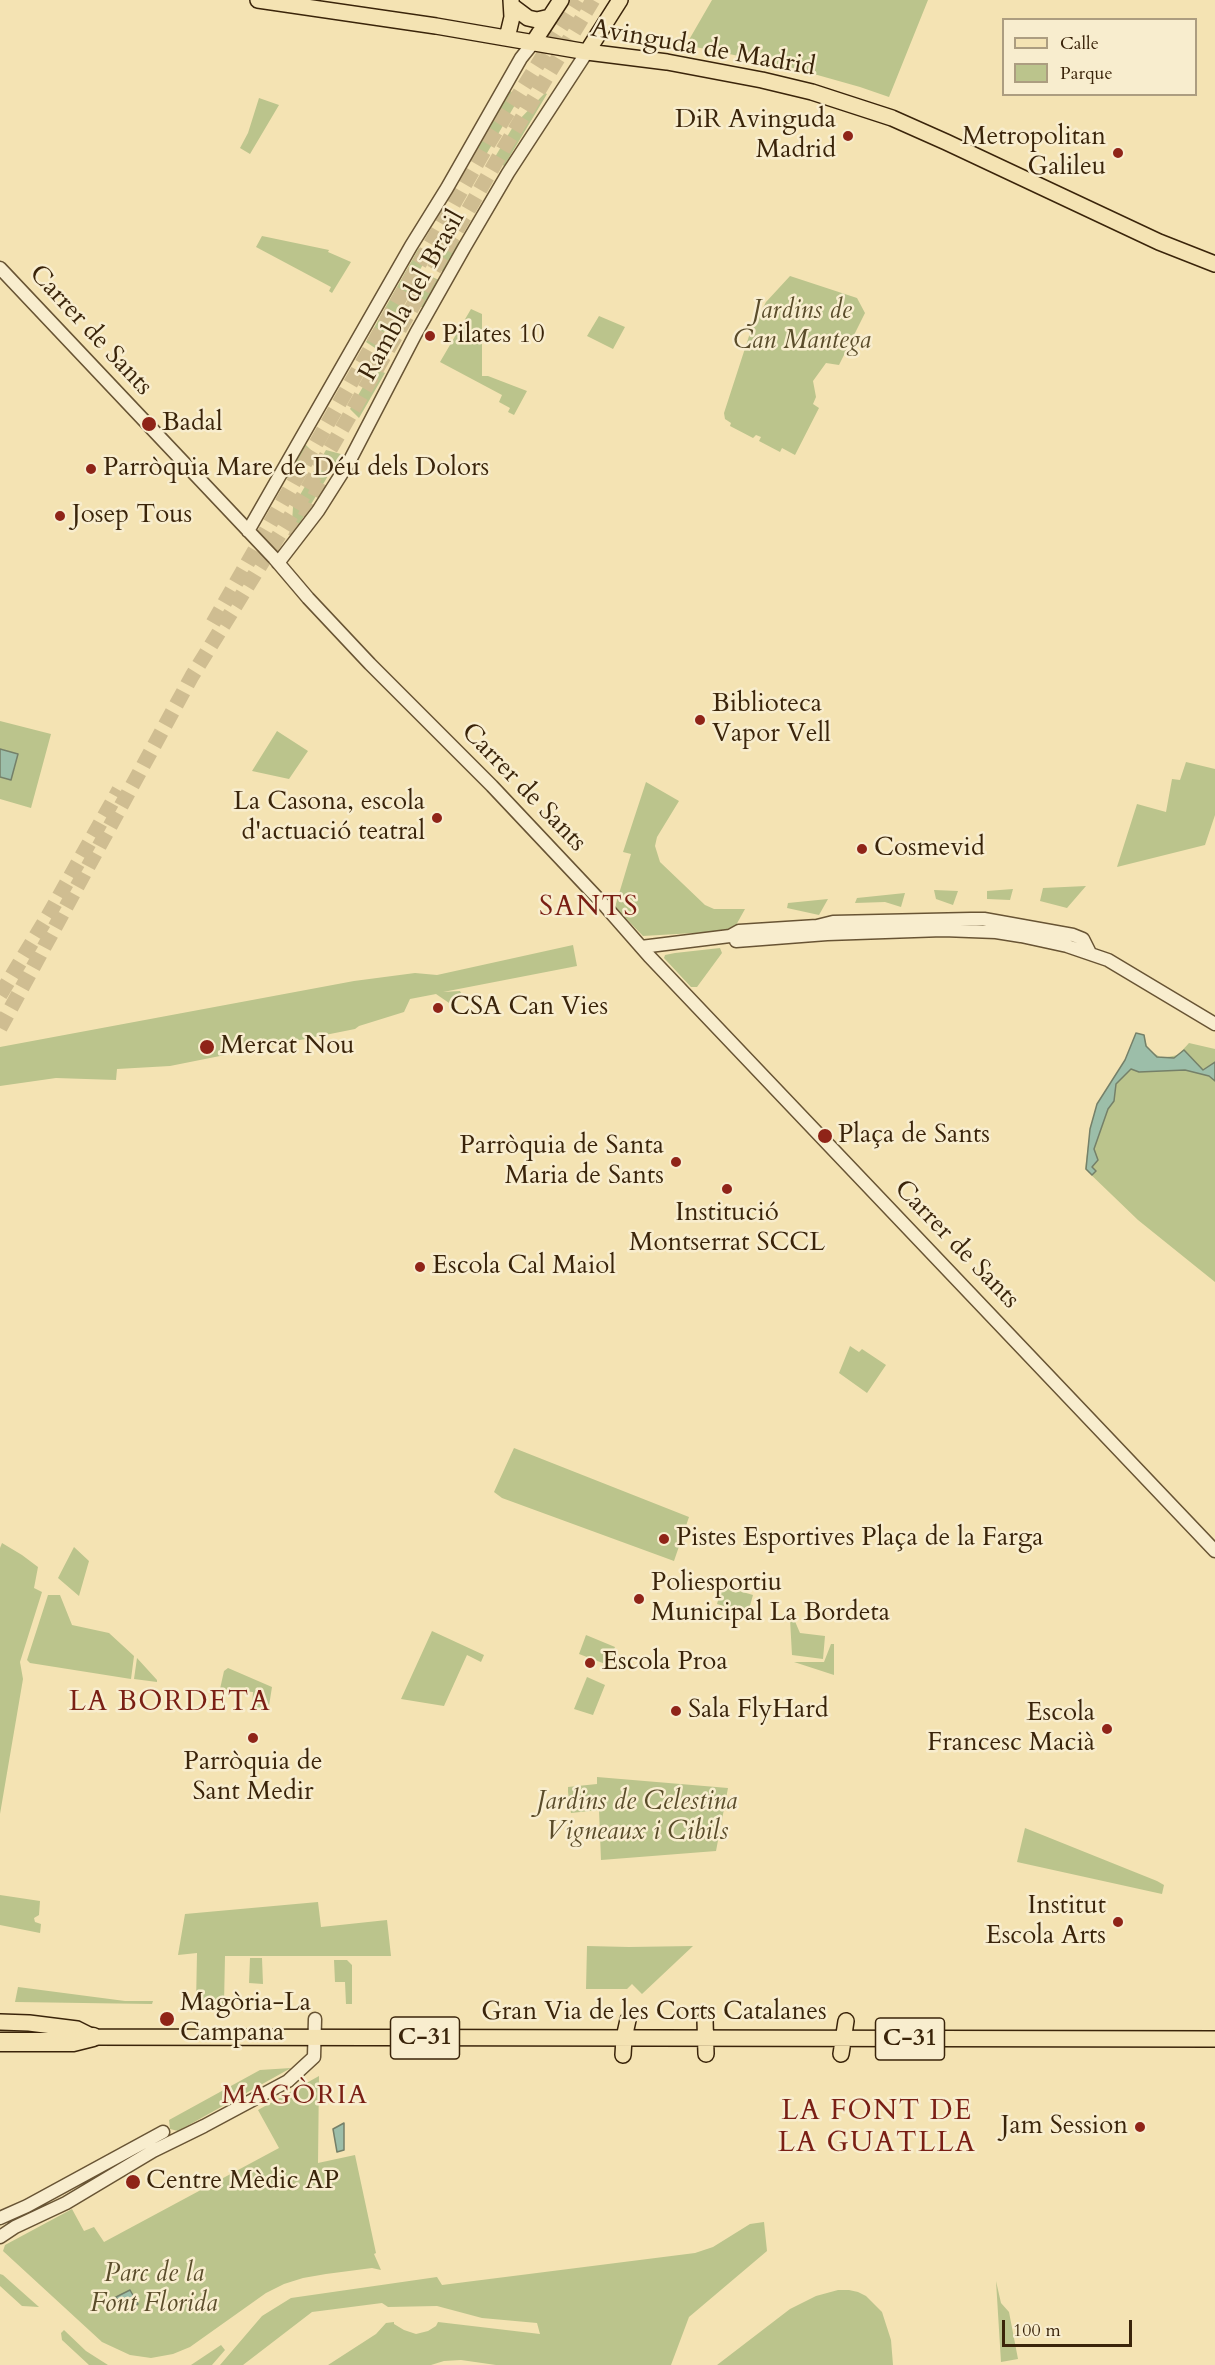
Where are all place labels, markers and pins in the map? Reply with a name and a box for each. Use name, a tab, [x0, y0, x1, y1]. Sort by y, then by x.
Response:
place label: DiR Avinguda Madrid	[675, 105, 836, 166]
place label: Metropolitan Galileu	[962, 122, 1106, 184]
marker: DiR Avinguda Madrid	[841, 129, 855, 143]
marker: Metropolitan Galileu	[1111, 146, 1125, 160]
place label: Pilates 10	[442, 320, 545, 352]
marker: Pilates 10	[423, 329, 437, 343]
place label: Badal	[162, 408, 223, 440]
marker: Badal	[140, 415, 158, 433]
place label: Parròquia Mare de Déu dels Dolors	[103, 453, 489, 485]
marker: Parròquia Mare de Déu dels Dolors	[84, 462, 98, 476]
place label: Josep Tous	[72, 500, 192, 532]
marker: Josep Tous	[53, 509, 67, 523]
place label: Biblioteca Vapor Vell	[712, 689, 831, 750]
marker: Biblioteca Vapor Vell	[693, 713, 707, 727]
place label: La Casona, escola d'actuació teatral	[233, 787, 425, 849]
marker: La Casona, escola d'actuació teatral	[430, 811, 444, 825]
place label: Cosmevid	[874, 833, 985, 865]
marker: Cosmevid	[855, 842, 869, 856]
place label: CSA Can Vies	[450, 992, 608, 1024]
marker: CSA Can Vies	[431, 1001, 445, 1015]
place label: Mercat Nou	[220, 1031, 355, 1063]
marker: Mercat Nou	[198, 1038, 216, 1056]
place label: Plaça de Sants	[838, 1120, 990, 1152]
marker: Plaça de Sants	[816, 1127, 834, 1145]
place label: Parròquia de Santa Maria de Sants	[460, 1131, 664, 1192]
marker: Parròquia de Santa Maria de Sants	[669, 1155, 683, 1169]
marker: Institució Montserrat SCCL	[720, 1182, 734, 1196]
place label: Institució Montserrat SCCL	[629, 1198, 825, 1260]
place label: Escola Cal Maiol	[432, 1251, 616, 1283]
marker: Escola Cal Maiol	[413, 1260, 427, 1274]
place label: Pistes Esportives Plaça de la Farga	[676, 1523, 1043, 1555]
marker: Pistes Esportives Plaça de la Farga	[657, 1532, 671, 1546]
place label: Poliesportiu Municipal La Bordeta	[651, 1568, 890, 1630]
marker: Poliesportiu Municipal La Bordeta	[632, 1592, 646, 1606]
place label: Escola Proa	[602, 1647, 728, 1679]
marker: Escola Proa	[583, 1656, 597, 1670]
place label: Sala FlyHard	[688, 1695, 829, 1727]
place label: Escola Francesc Macià	[927, 1698, 1095, 1760]
marker: Sala FlyHard	[669, 1704, 683, 1718]
marker: Escola Francesc Macià	[1100, 1722, 1114, 1736]
marker: Parròquia de Sant Medir	[246, 1731, 260, 1745]
place label: Parròquia de Sant Medir	[184, 1747, 322, 1808]
place label: Institut Escola Arts	[986, 1891, 1106, 1952]
marker: Institut Escola Arts	[1111, 1915, 1125, 1929]
place label: Magòria-La Campana	[180, 1988, 311, 2050]
marker: Magòria-La Campana	[158, 2010, 176, 2028]
place label: Jam Session	[1001, 2111, 1128, 2143]
marker: Jam Session	[1133, 2120, 1147, 2134]
place label: Centre Mèdic AP	[146, 2166, 339, 2198]
marker: Centre Mèdic AP	[124, 2173, 142, 2191]

